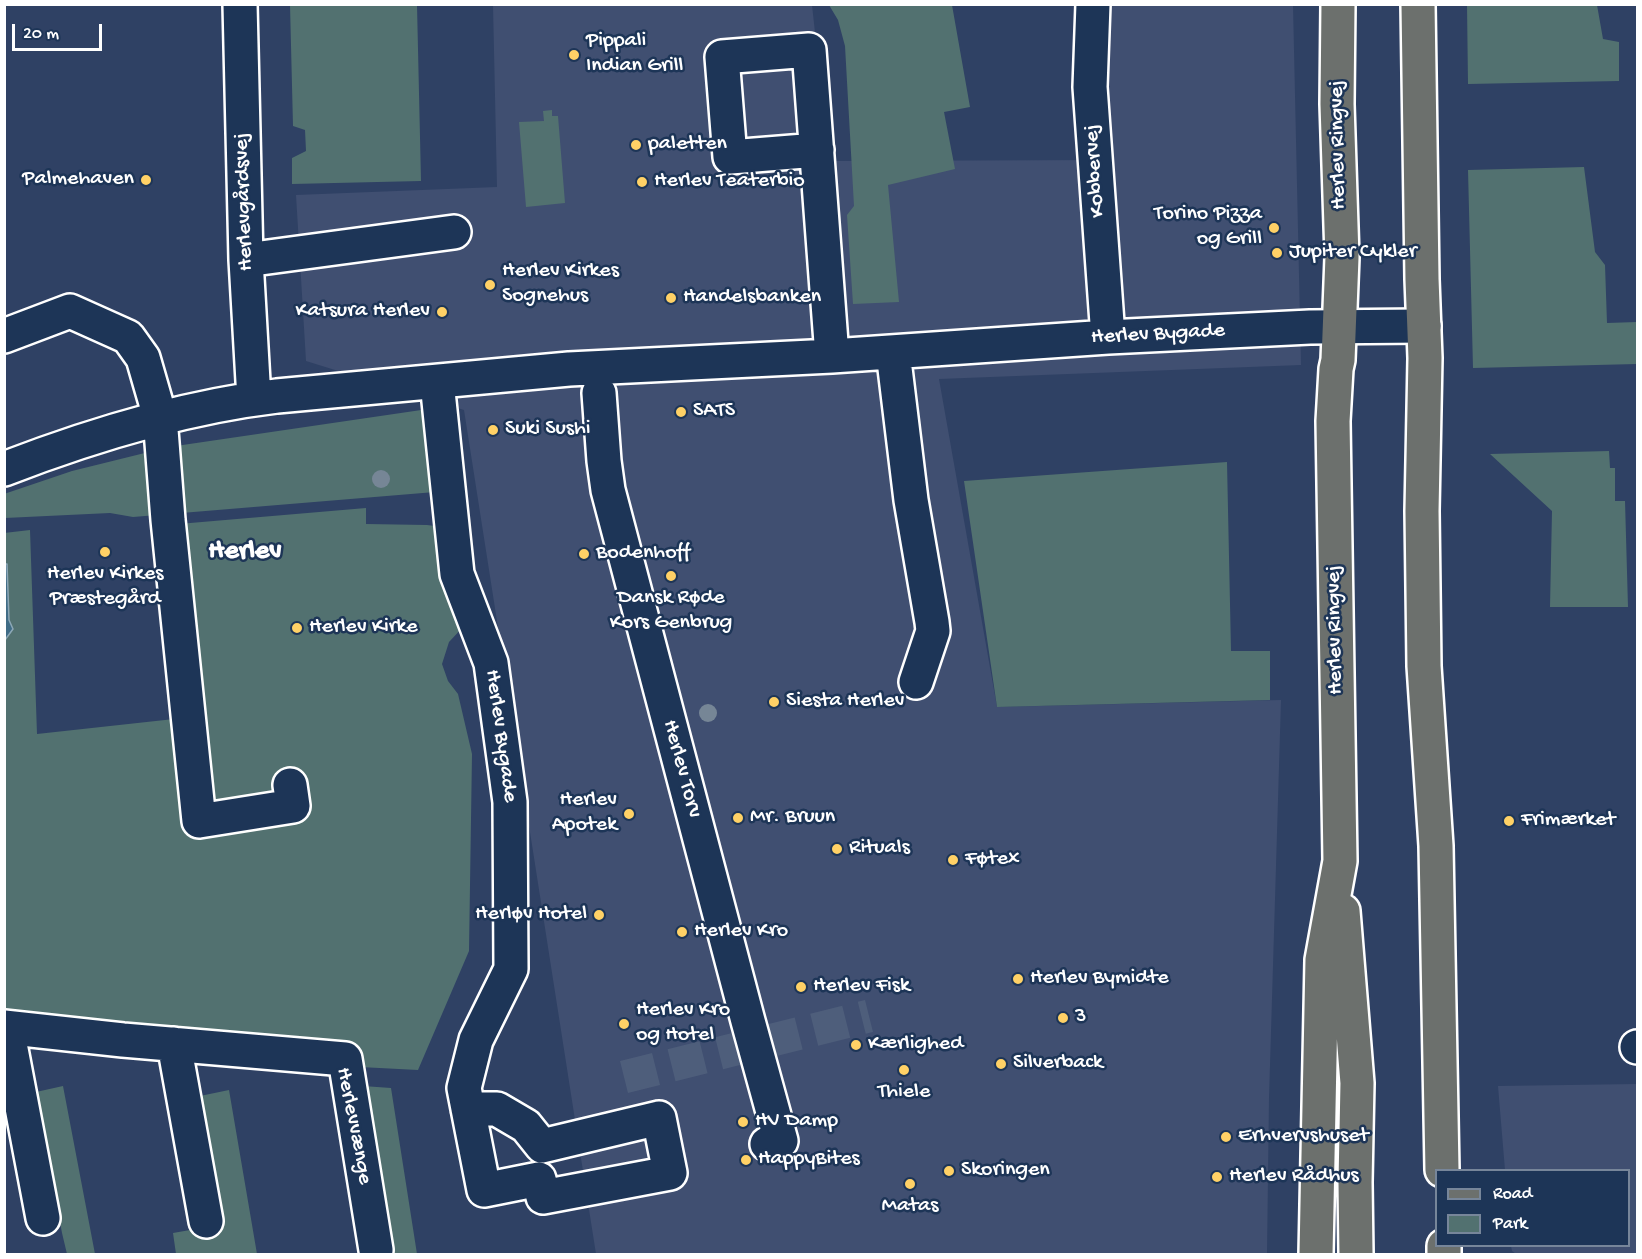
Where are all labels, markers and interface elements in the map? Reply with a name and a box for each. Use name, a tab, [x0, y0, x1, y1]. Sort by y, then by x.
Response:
scale bar	[15, 12, 105, 50]
text: 20 m	[23, 24, 59, 45]
place label: Pippali Indian Grill	[586, 29, 683, 80]
marker: Pippali Indian Grill	[567, 48, 581, 62]
street label: Herlev Ringvej	[1325, 80, 1353, 210]
street label: Kobbervej	[1080, 124, 1112, 218]
street label: Herlevgårdsvej	[229, 132, 261, 272]
place label: paletten	[648, 132, 727, 158]
marker: paletten	[629, 138, 643, 152]
place label: Palmehaven	[22, 167, 134, 193]
place label: Herlev Teaterbio	[654, 169, 805, 195]
marker: Palmehaven	[139, 173, 153, 187]
marker: Herlev Teaterbio	[635, 175, 649, 189]
place label: Torino Pizza og Grill	[1154, 202, 1262, 254]
marker: Torino Pizza og Grill	[1267, 221, 1281, 235]
place label: Jupiter Cykler	[1289, 240, 1416, 266]
marker: Jupiter Cykler	[1270, 246, 1284, 260]
place label: Herlev Kirkes Sognehus	[502, 259, 619, 310]
marker: Herlev Kirkes Sognehus	[483, 278, 497, 292]
place label: Handelsbanken	[683, 285, 821, 311]
marker: Handelsbanken	[664, 291, 678, 305]
place label: Katsura Herlev	[295, 299, 430, 325]
marker: Katsura Herlev	[435, 305, 449, 319]
street label: Herlev Bygade	[1090, 318, 1226, 352]
place label: SATS	[693, 399, 735, 425]
marker: SATS	[674, 405, 688, 419]
place label: Suki Sushi	[505, 417, 591, 443]
marker: Suki Sushi	[486, 423, 500, 437]
district label: Herlev	[208, 536, 282, 570]
place label: Bodenhoff	[596, 541, 690, 567]
marker: Herlev Kirkes Præstegård	[98, 545, 112, 559]
marker: Bodenhoff	[577, 547, 591, 561]
place label: Herlev Kirkes Præstegård	[47, 562, 163, 614]
street label: Herlev Ringvej	[1322, 565, 1350, 695]
marker: Dansk Røde Kors Genbrug	[664, 569, 678, 583]
place label: Dansk Røde Kors Genbrug	[610, 586, 732, 638]
place label: Herlev Kirke	[309, 615, 418, 641]
marker: Herlev Kirke	[290, 621, 304, 635]
street label: Herlev Bygade	[478, 668, 522, 804]
place label: Siesta Herlev	[786, 689, 904, 715]
marker: Siesta Herlev	[767, 695, 781, 709]
street label: Herlev Torv	[655, 717, 707, 821]
place label: Herlev Apotek	[552, 788, 617, 840]
place label: Mr. Bruun	[750, 805, 835, 831]
marker: Herlev Apotek	[622, 807, 636, 821]
place label: Frimærket	[1521, 808, 1615, 834]
marker: Mr. Bruun	[731, 811, 745, 825]
marker: Frimærket	[1502, 814, 1516, 828]
place label: Rituals	[849, 836, 910, 862]
marker: Rituals	[830, 842, 844, 856]
place label: Føtex	[965, 847, 1020, 873]
marker: Føtex	[946, 853, 960, 867]
place label: Herløv Hotel	[475, 902, 587, 928]
marker: Herløv Hotel	[592, 908, 606, 922]
place label: Herlev Kro	[694, 919, 788, 945]
marker: Herlev Kro	[675, 925, 689, 939]
place label: Herlev Bymidte	[1030, 966, 1168, 992]
marker: Herlev Bymidte	[1011, 972, 1025, 986]
place label: Herlev Fisk	[813, 974, 910, 1000]
marker: Herlev Fisk	[794, 980, 808, 994]
place label: Herlev Kro og Hotel	[636, 998, 730, 1050]
place label: 3	[1075, 1005, 1086, 1031]
marker: 3	[1056, 1011, 1070, 1025]
marker: Herlev Kro og Hotel	[617, 1017, 631, 1031]
place label: Kærlighed	[868, 1032, 963, 1058]
marker: Kærlighed	[849, 1038, 863, 1052]
place label: Silverback	[1013, 1051, 1103, 1077]
marker: Silverback	[994, 1057, 1008, 1071]
marker: Thiele	[897, 1063, 911, 1077]
street label: Herlevvænge	[329, 1065, 377, 1187]
place label: Thiele	[878, 1080, 930, 1106]
place label: HV Damp	[755, 1109, 838, 1135]
marker: HV Damp	[736, 1115, 750, 1129]
place label: Erhvervshuset	[1238, 1124, 1369, 1150]
marker: Erhvervshuset	[1219, 1130, 1233, 1144]
place label: HappyBites	[758, 1147, 860, 1173]
marker: HappyBites	[739, 1153, 753, 1167]
place label: Skoringen	[961, 1158, 1050, 1184]
marker: Skoringen	[942, 1164, 956, 1178]
place label: Herlev Rådhus	[1229, 1164, 1359, 1190]
legend	[1435, 1169, 1630, 1247]
marker: Herlev Rådhus	[1210, 1170, 1224, 1184]
marker: Matas	[903, 1177, 917, 1191]
text: Road	[1493, 1184, 1532, 1205]
place label: Matas	[882, 1194, 938, 1220]
text: Park	[1493, 1214, 1527, 1235]

